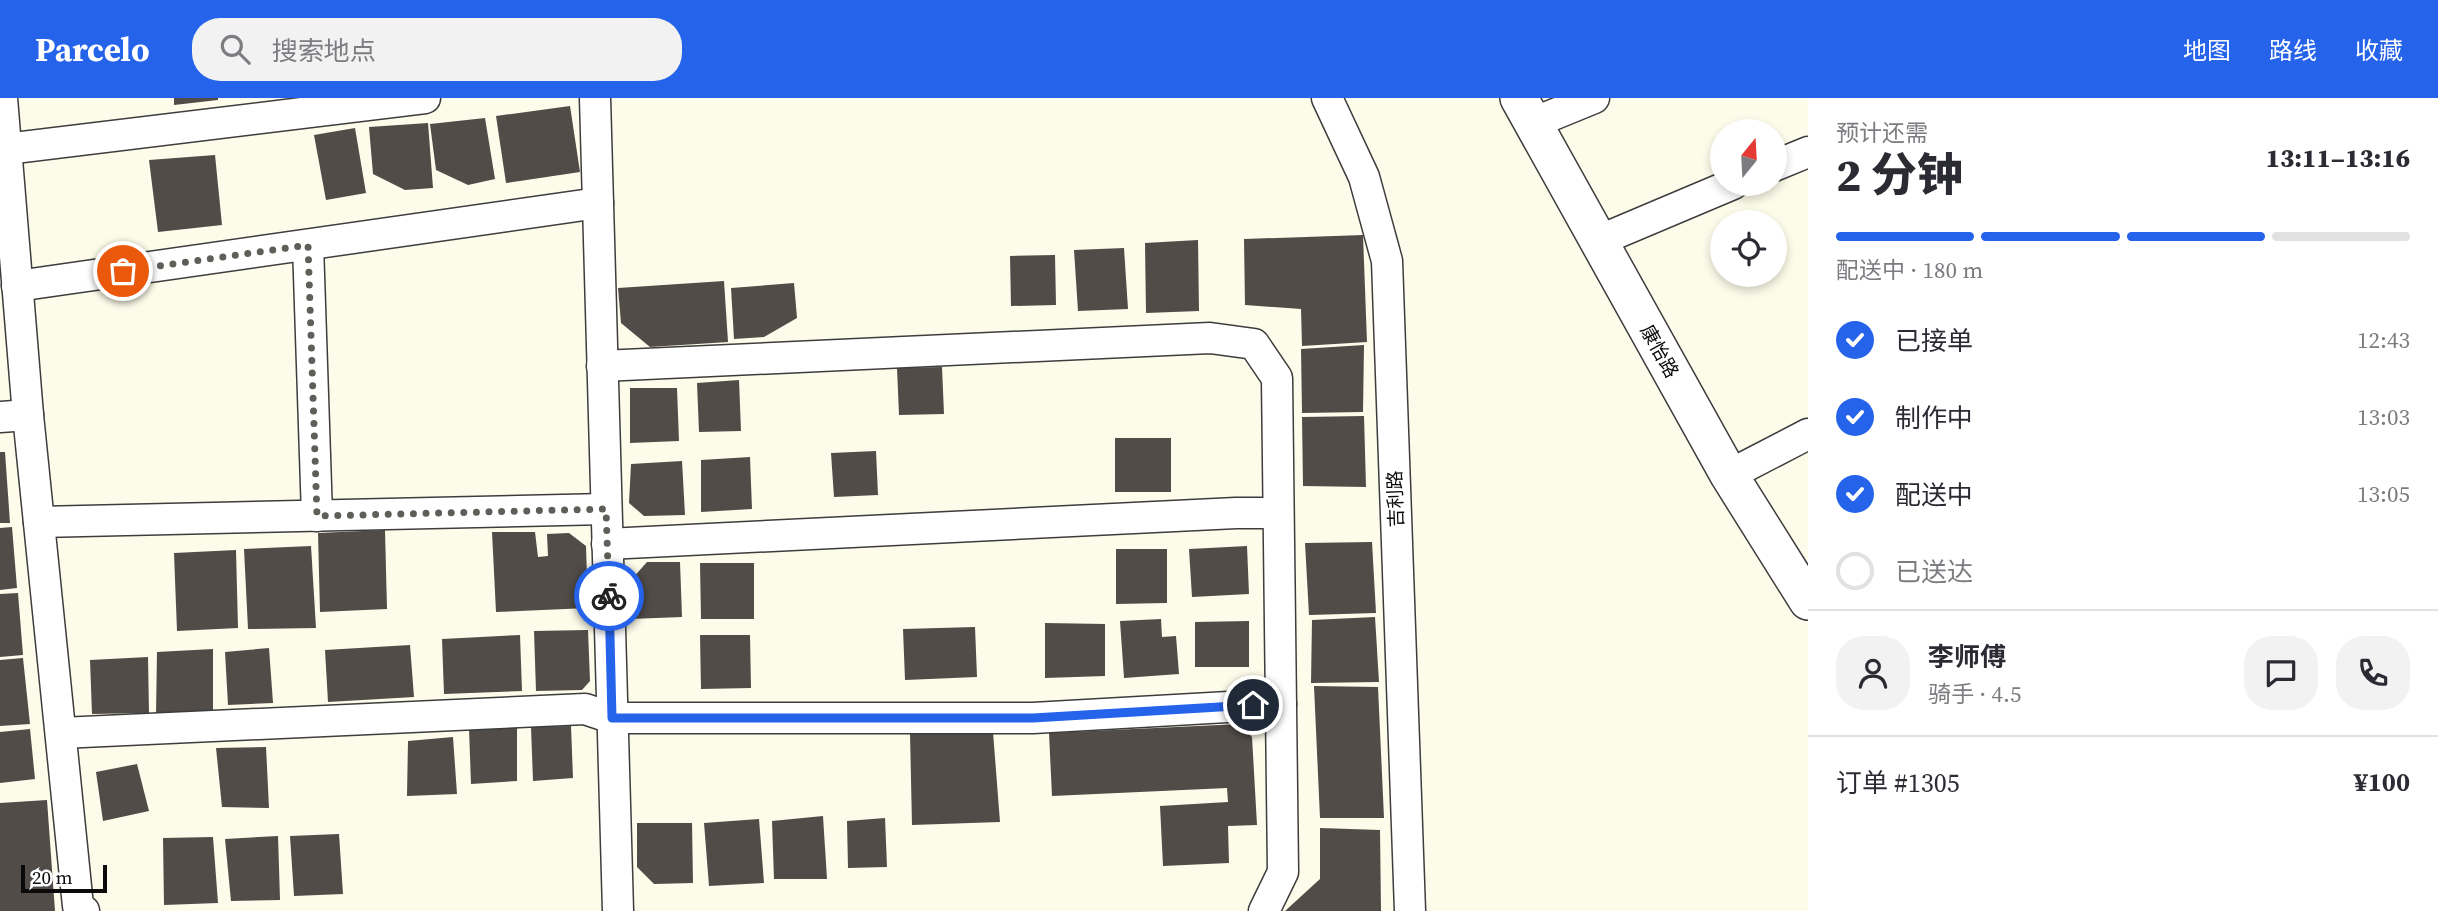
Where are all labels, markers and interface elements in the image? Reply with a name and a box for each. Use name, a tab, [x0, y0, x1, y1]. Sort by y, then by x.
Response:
search box	[192, 18, 682, 81]
text: Parcelo	[35, 27, 150, 72]
icon: search	[216, 30, 254, 68]
text: 搜索地点	[272, 33, 376, 69]
text: 地图	[2183, 34, 2231, 67]
text: 路线	[2269, 34, 2317, 67]
text: 收藏	[2355, 34, 2403, 67]
text: 预计还需	[1836, 117, 1928, 149]
north arrow	[1710, 119, 1787, 196]
map controls	[1710, 119, 1787, 287]
text: 13:11–13:16	[2266, 140, 2410, 176]
text: 2 分钟	[1836, 143, 1963, 206]
button: locate	[1710, 210, 1787, 287]
pin	[93, 241, 153, 301]
icon: bag	[104, 252, 142, 290]
text: 配送中 · 180 m	[1836, 254, 1983, 286]
street label: 康怡路	[1635, 320, 1685, 382]
icon: check	[1836, 321, 1874, 359]
text: 已接单	[1895, 323, 1973, 359]
text: 12:43	[2357, 324, 2410, 356]
icon: check	[1836, 398, 1874, 436]
text: 制作中	[1895, 400, 1973, 436]
text: 13:03	[2357, 401, 2410, 433]
street label: 吉利路	[1381, 470, 1409, 528]
icon: check	[1836, 475, 1874, 513]
text: 配送中	[1895, 477, 1973, 513]
text: 13:05	[2357, 478, 2410, 510]
text: 已送达	[1895, 554, 1973, 590]
courier	[574, 561, 644, 631]
icon: bike	[590, 577, 628, 615]
button: person	[1836, 636, 1910, 710]
button: chat	[2244, 636, 2318, 710]
button: phone	[2336, 636, 2410, 710]
text: 李师傅	[1928, 639, 2006, 675]
pin	[1223, 675, 1283, 735]
text: 骑手 · 4.5	[1928, 678, 2022, 710]
icon: home	[1234, 686, 1272, 724]
text: ¥100	[2354, 764, 2410, 800]
text: 订单 #1305	[1836, 765, 1960, 801]
scale bar	[21, 862, 107, 894]
text: 20 m	[32, 864, 73, 890]

